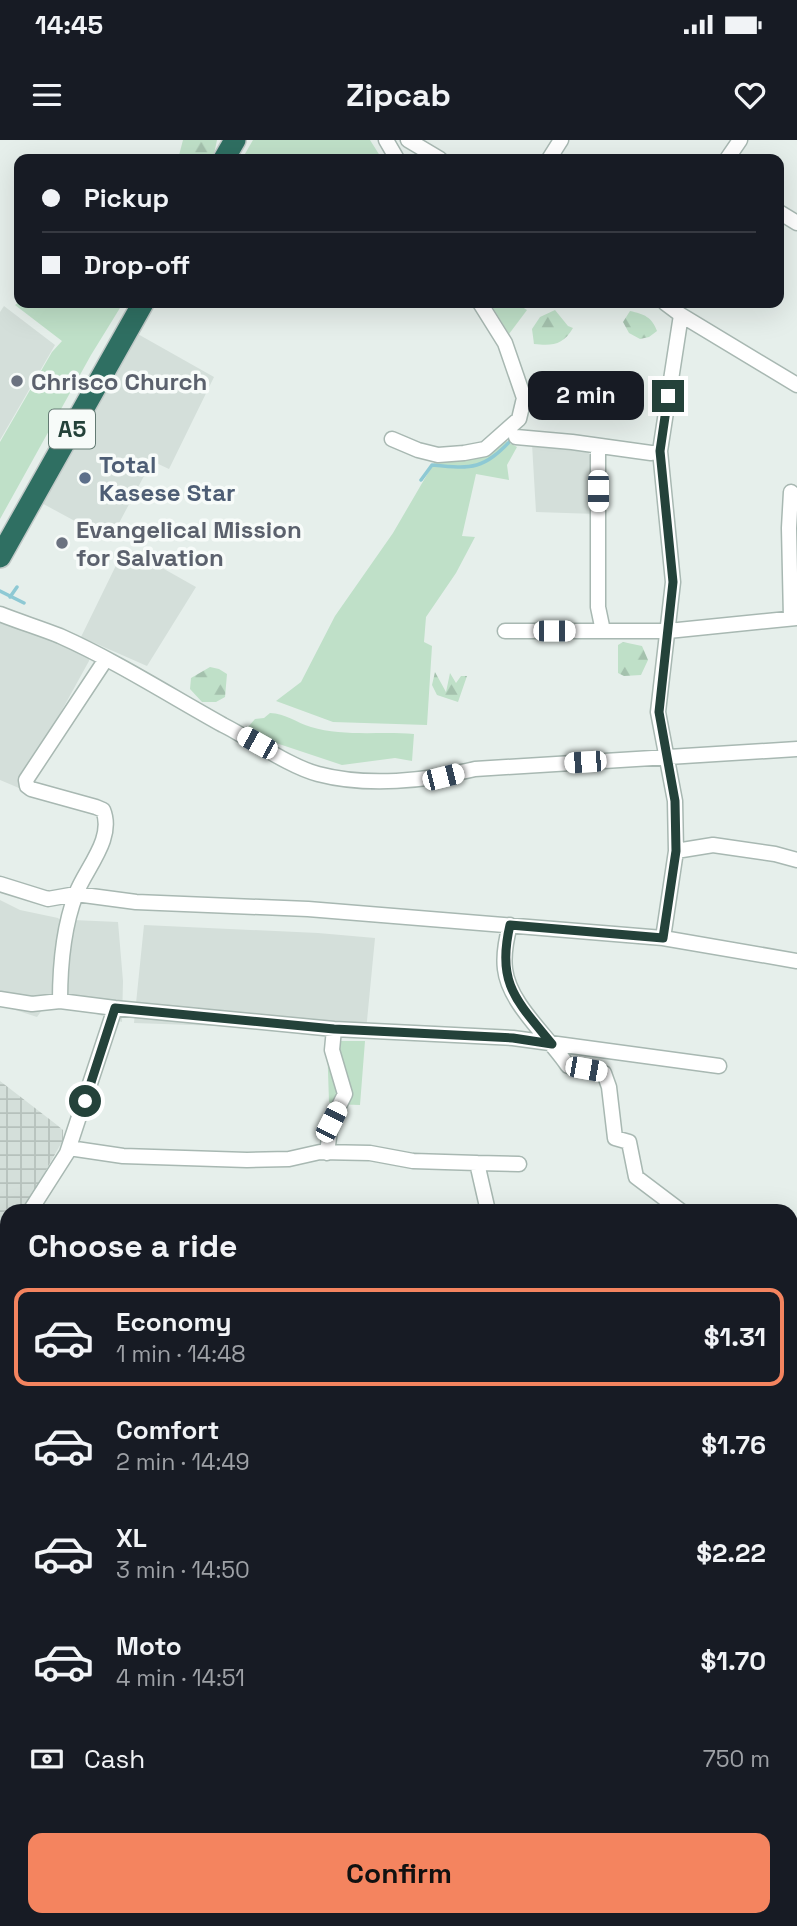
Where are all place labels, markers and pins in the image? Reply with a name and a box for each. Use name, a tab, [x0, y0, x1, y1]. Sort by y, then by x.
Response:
place label: Chrisco Church	[31, 366, 207, 397]
marker: Chrisco Church	[9, 373, 25, 389]
place label: Total Kasese Star	[99, 449, 236, 508]
marker: Total Kasese Star	[77, 470, 93, 486]
place label: Evangelical Mission for Salvation	[76, 514, 302, 573]
marker: Evangelical Mission for Salvation	[54, 535, 70, 551]

